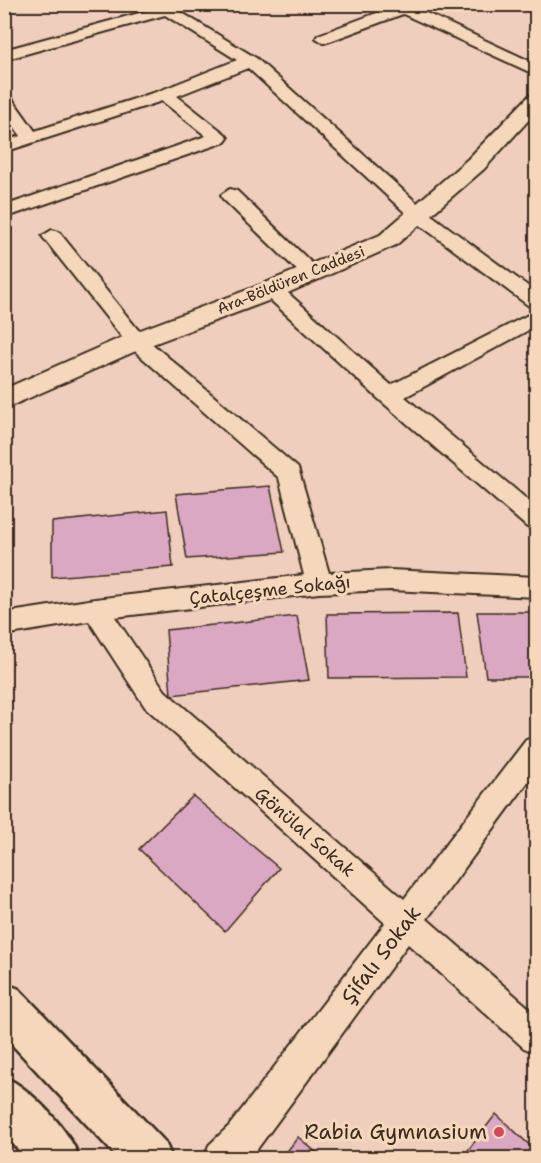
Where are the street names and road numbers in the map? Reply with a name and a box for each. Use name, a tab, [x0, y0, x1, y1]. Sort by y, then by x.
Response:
street label: Ara-Böldüren Caddesi	[214, 241, 368, 319]
street label: Çatalçeşme Sokağı	[188, 570, 352, 610]
street label: Gönülal Sokak	[250, 782, 360, 882]
street label: Şifalı Sokak	[335, 900, 427, 1010]

